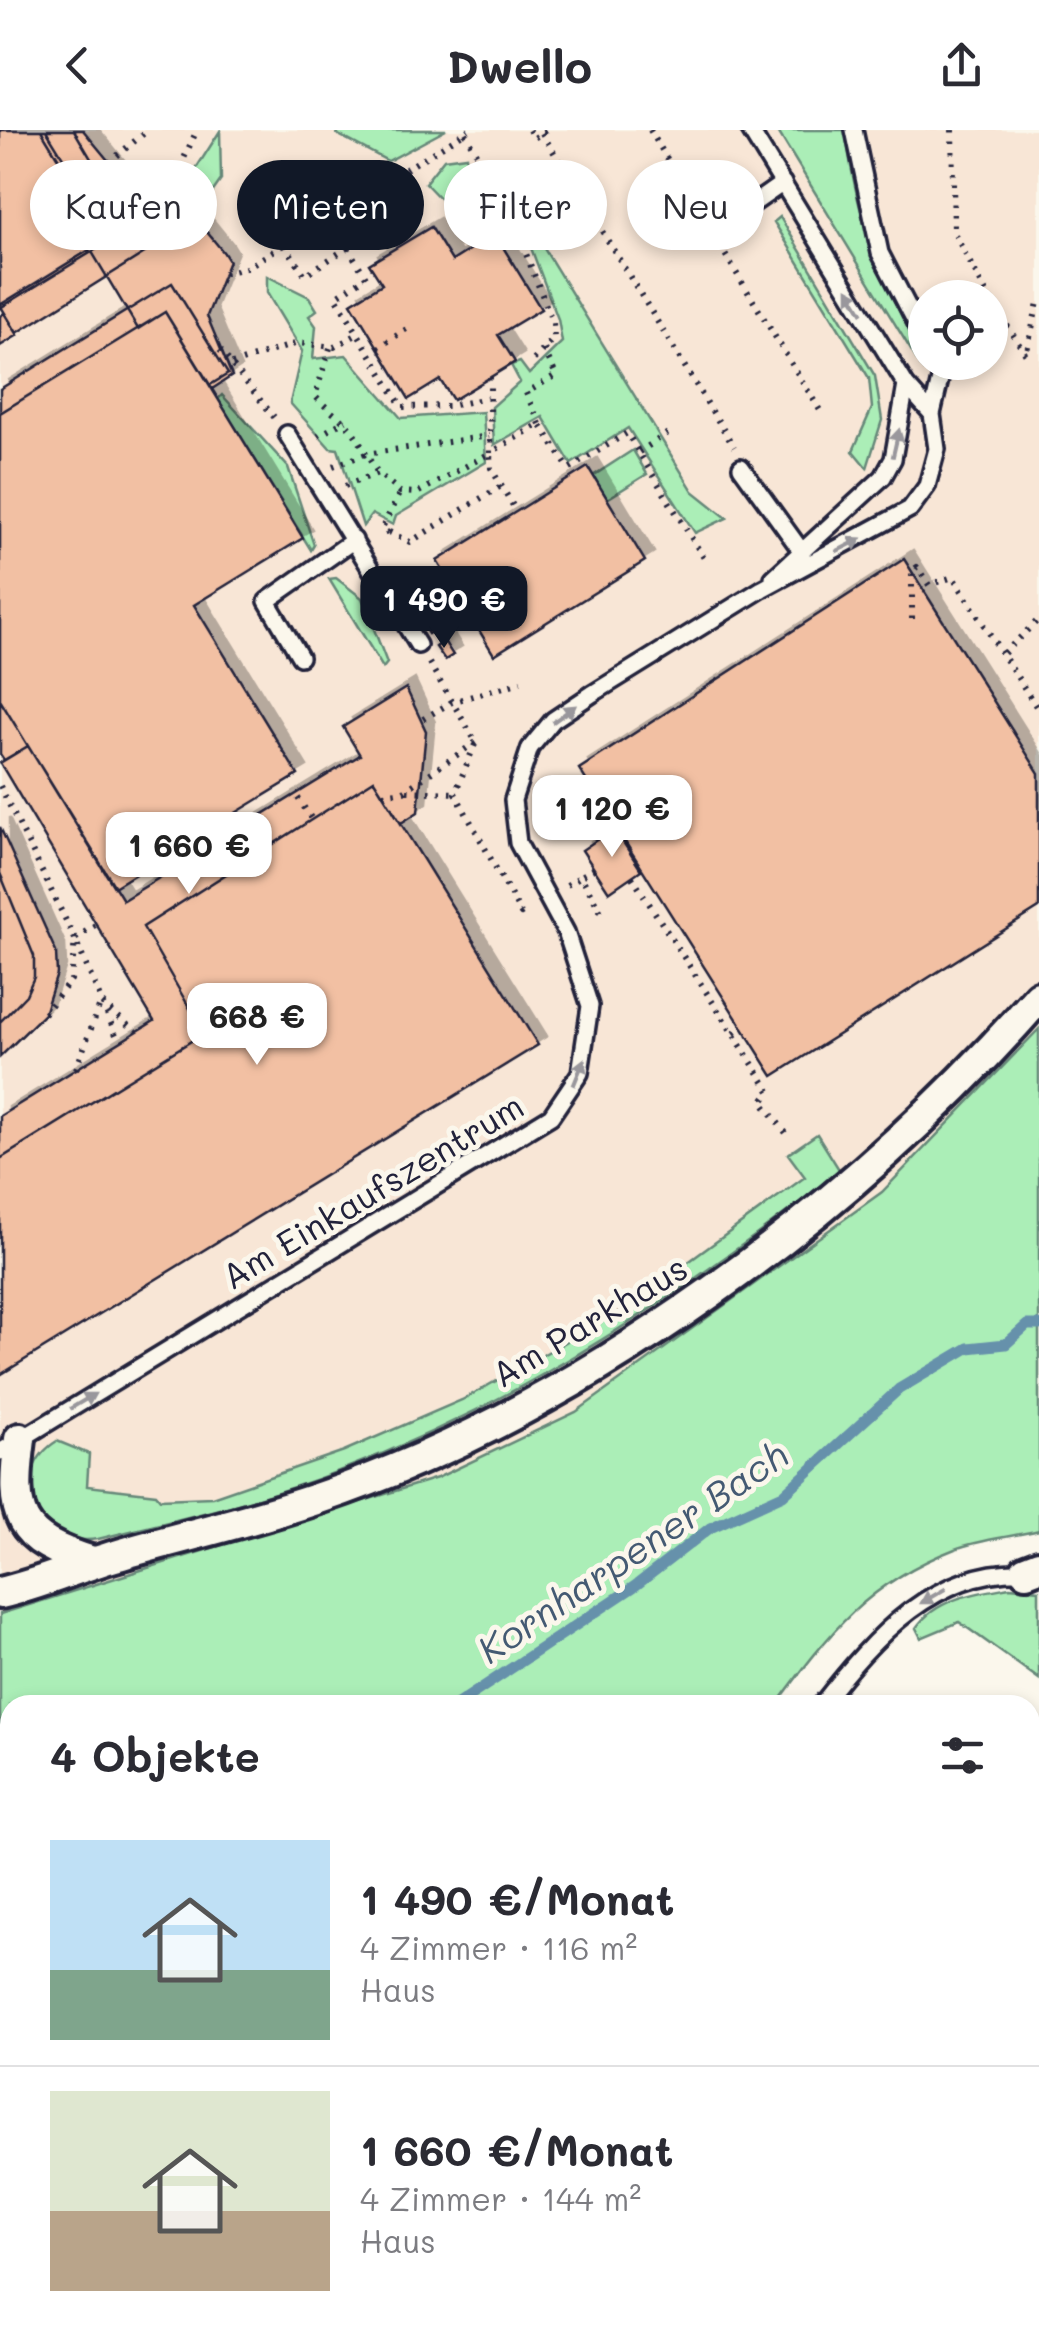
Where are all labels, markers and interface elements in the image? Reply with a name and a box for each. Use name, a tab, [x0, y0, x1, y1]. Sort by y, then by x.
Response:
text: Dwello	[447, 36, 592, 94]
icon: back	[50, 38, 105, 93]
icon: share	[934, 38, 989, 93]
chip: Kaufen	[30, 160, 217, 250]
chip: Mieten	[237, 160, 424, 250]
chip: Filter	[444, 160, 607, 250]
chip: Neu	[627, 160, 764, 250]
map controls	[908, 280, 1008, 380]
button: locate	[908, 280, 1008, 380]
one-way arrow	[846, 288, 865, 315]
one-way arrow	[889, 427, 904, 458]
one-way arrow	[834, 537, 863, 554]
pin: 1 490 €	[352, 566, 536, 651]
text: 1 490 €	[382, 577, 506, 619]
one-way arrow	[551, 705, 577, 724]
pin: 1 120 €	[520, 775, 704, 860]
text: 1 120 €	[554, 786, 670, 828]
pin: 1 660 €	[97, 812, 281, 897]
text: 1 660 €	[128, 823, 250, 865]
pin: 668 €	[187, 983, 327, 1068]
text: 668 €	[209, 994, 305, 1036]
one-way arrow	[571, 1057, 587, 1087]
street label: Am Einkaufszentrum	[213, 1082, 531, 1298]
street label: Am Parkhaus	[483, 1244, 695, 1396]
one-way arrow	[69, 1393, 97, 1410]
water label: Kornharpener Bach	[467, 1429, 797, 1673]
one-way arrow	[919, 1586, 947, 1604]
text: 4 Objekte	[50, 1728, 260, 1783]
icon: filters	[935, 1728, 990, 1783]
text: 1 490 €/Monat	[360, 1871, 674, 1926]
icon: home	[130, 1880, 250, 2000]
text: 4 Zimmer · 116 m²	[360, 1926, 637, 1968]
text: Haus	[360, 1968, 436, 2010]
text: 1 660 €/Monat	[360, 2122, 673, 2177]
icon: home	[130, 2131, 250, 2251]
text: 4 Zimmer · 144 m²	[360, 2177, 641, 2219]
text: Haus	[360, 2219, 436, 2261]

